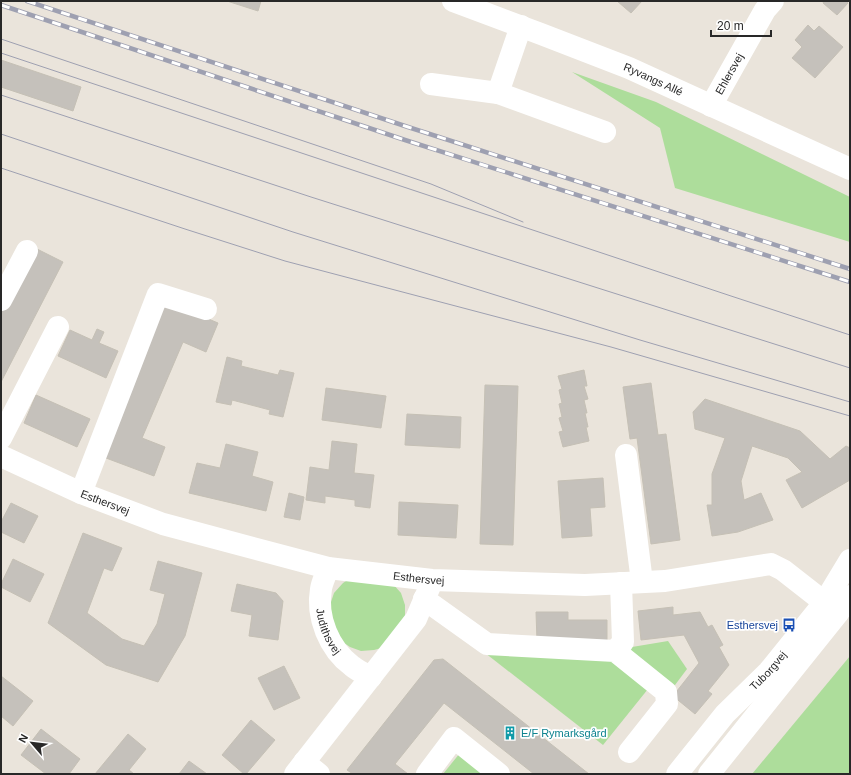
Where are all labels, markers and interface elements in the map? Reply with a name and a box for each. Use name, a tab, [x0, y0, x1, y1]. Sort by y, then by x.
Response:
scale bar	[711, 12, 771, 38]
text: 20 m	[717, 19, 744, 33]
street label: Ehlersvej	[713, 51, 745, 96]
street label: Ryvangs Allé	[622, 61, 685, 98]
street label: Esthersvej	[79, 487, 131, 517]
street label: Esthersvej	[393, 570, 445, 586]
street label: Judithsvej	[314, 608, 343, 657]
bus stop icon: Esthersvej	[781, 617, 797, 633]
place label: Esthersvej	[727, 619, 778, 631]
street label: Tuborgvej	[747, 649, 789, 693]
north arrow	[12, 723, 52, 763]
building icon: E/F Rymarksgård	[502, 725, 518, 741]
place label: E/F Rymarksgård	[521, 727, 607, 739]
text: N	[16, 732, 30, 745]

